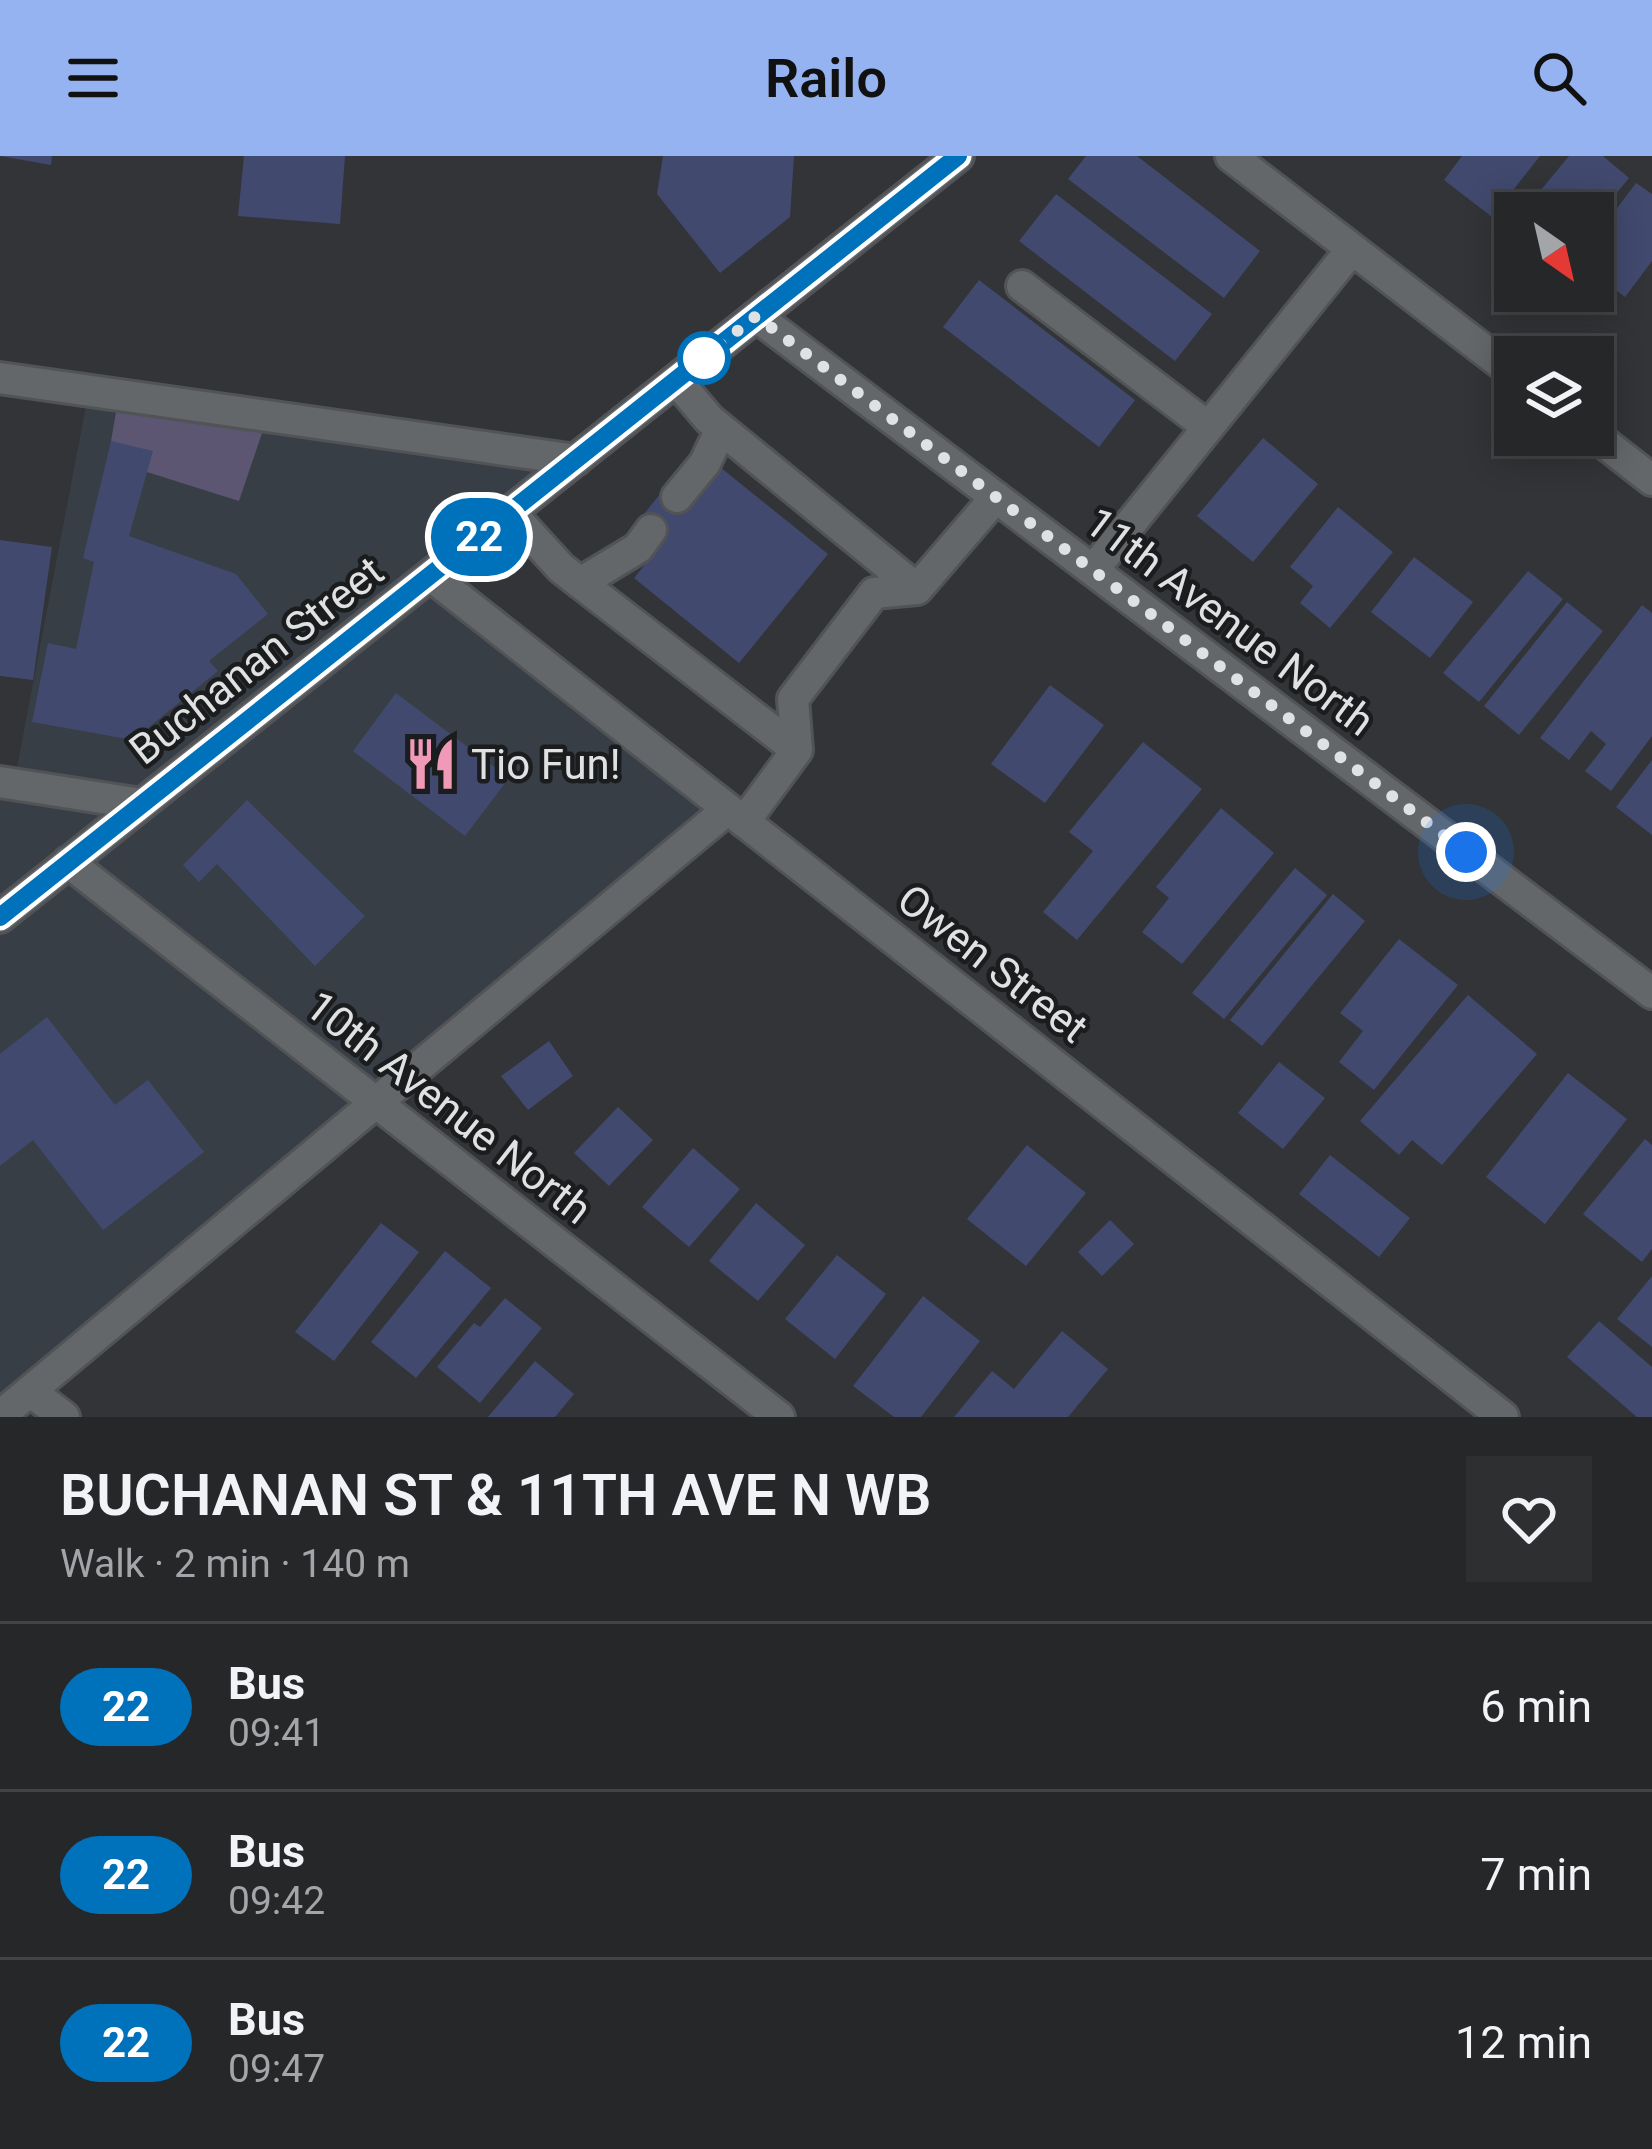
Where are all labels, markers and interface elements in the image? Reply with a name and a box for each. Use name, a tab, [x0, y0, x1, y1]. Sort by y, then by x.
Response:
icon: menu	[60, 45, 126, 111]
icon: search	[1526, 45, 1592, 111]
text: Railo	[765, 47, 887, 110]
north arrow	[1494, 192, 1614, 312]
map controls	[1494, 192, 1614, 456]
unlabelled marker	[679, 333, 729, 383]
button: layers	[1494, 336, 1614, 456]
street label: 11th Avenue North	[1076, 497, 1384, 746]
line badge: 22	[425, 498, 533, 576]
text: 22	[455, 512, 503, 561]
street label: Buchanan Street	[120, 546, 393, 774]
restaurant icon: Tio Fun!	[402, 735, 460, 793]
place label: Tio Fun!	[471, 740, 621, 789]
your location	[1436, 822, 1496, 882]
street label: Owen Street	[888, 874, 1097, 1053]
street label: 10th Avenue North	[296, 981, 601, 1234]
button: heart	[1466, 1456, 1592, 1582]
text: BUCHANAN ST & 11TH AVE N WB	[60, 1462, 931, 1529]
text: Walk · 2 min · 140 m	[60, 1541, 410, 1587]
text: Bus	[228, 1657, 305, 1710]
text: 6 min	[1480, 1680, 1592, 1733]
text: 22	[102, 1682, 150, 1731]
text: 09:41	[228, 1710, 325, 1756]
text: Bus	[228, 1825, 305, 1878]
text: 7 min	[1480, 1848, 1592, 1901]
text: 22	[102, 1850, 150, 1899]
text: 09:42	[228, 1878, 325, 1924]
text: Bus	[228, 1993, 305, 2046]
text: 12 min	[1455, 2016, 1592, 2069]
text: 22	[102, 2018, 150, 2067]
text: 09:47	[228, 2046, 325, 2092]

